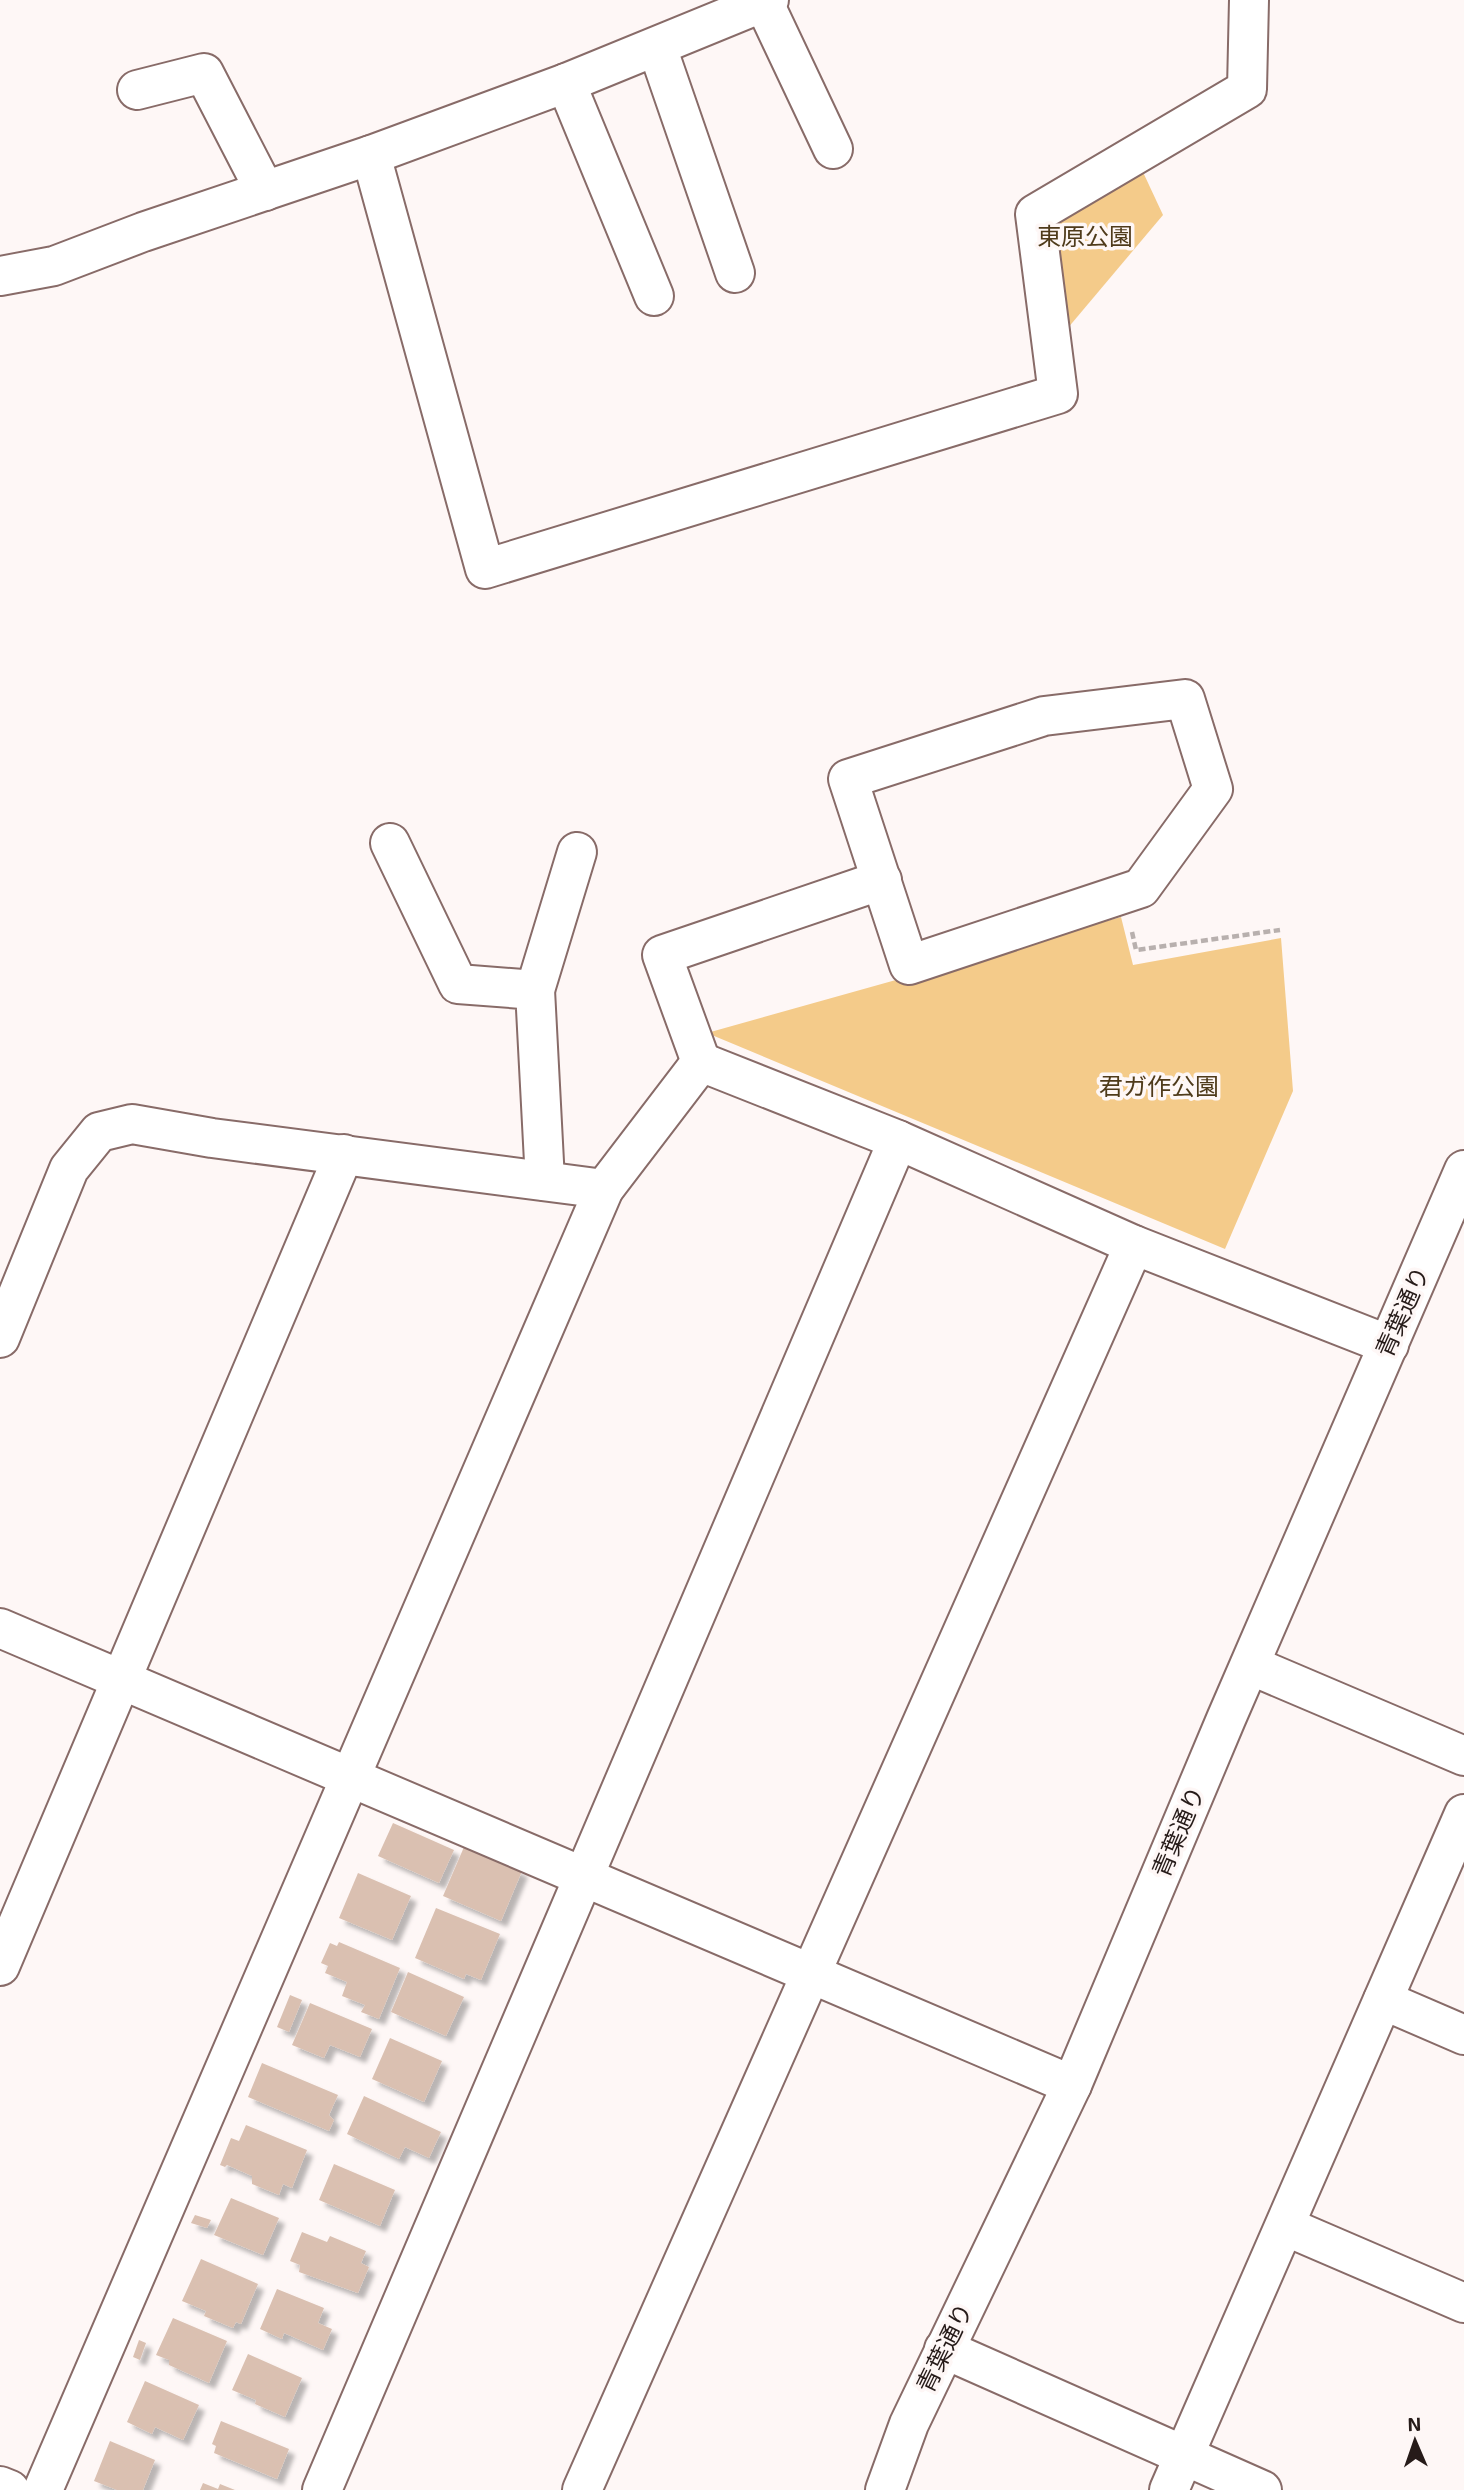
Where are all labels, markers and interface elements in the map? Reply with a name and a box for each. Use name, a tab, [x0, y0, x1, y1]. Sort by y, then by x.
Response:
park label: 東原公園	[1037, 221, 1133, 250]
park label: 君ガ作公園	[1099, 1071, 1219, 1100]
street label: 青葉通り	[1369, 1262, 1434, 1361]
street label: 青葉通り	[1146, 1782, 1210, 1881]
street label: 青葉通り	[910, 2298, 978, 2397]
north arrow	[1380, 2406, 1450, 2476]
text: N	[1407, 2412, 1422, 2435]

